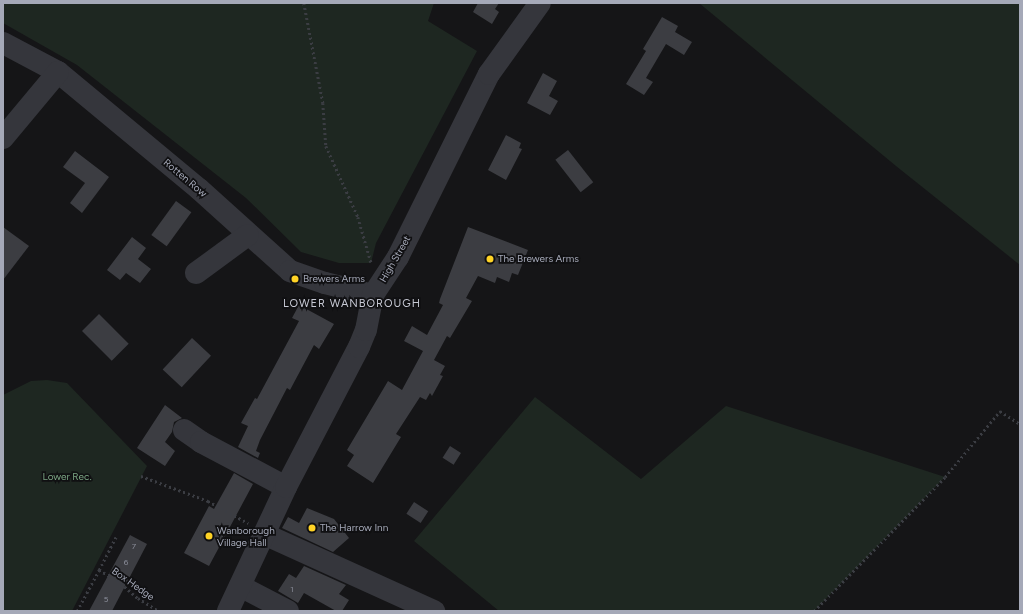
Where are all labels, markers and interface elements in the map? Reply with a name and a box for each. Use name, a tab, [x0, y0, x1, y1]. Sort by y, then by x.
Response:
street label: Rotten Row	[161, 156, 209, 200]
street label: High Street	[377, 234, 413, 284]
place label: The Brewers Arms	[498, 253, 579, 265]
marker: The Brewers Arms	[485, 254, 495, 264]
place label: Brewers Arms	[303, 273, 365, 285]
marker: Brewers Arms	[290, 274, 300, 284]
district label: LOWER WANBOROUGH	[283, 297, 421, 311]
park label: Lower Rec.	[42, 471, 92, 483]
place label: The Harrow Inn	[320, 522, 388, 534]
marker: The Harrow Inn	[307, 523, 317, 533]
place label: Wanborough Village Hall	[217, 524, 275, 548]
marker: Wanborough Village Hall	[204, 531, 214, 541]
house number: 7	[132, 542, 136, 552]
house number: 6	[124, 558, 128, 568]
street label: Box Hedge	[109, 565, 157, 603]
house number: 1	[290, 585, 294, 595]
house number: 5	[104, 595, 108, 605]

